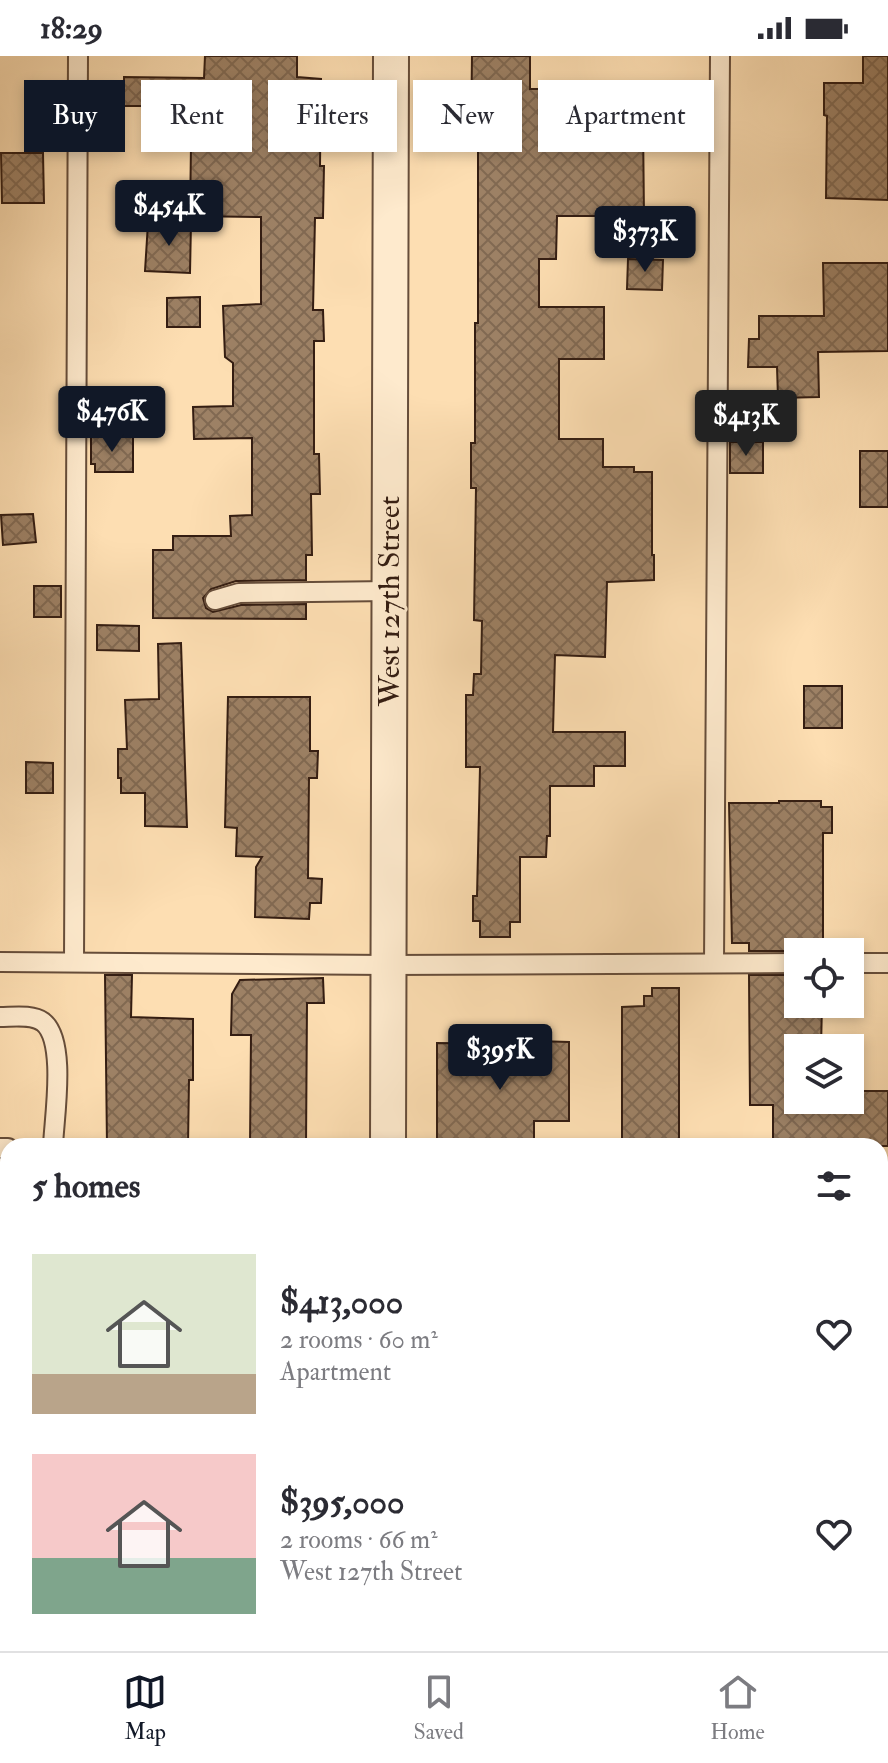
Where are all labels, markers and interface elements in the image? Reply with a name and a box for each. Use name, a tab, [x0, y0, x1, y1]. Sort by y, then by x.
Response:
text: 18:29	[40, 10, 103, 47]
chip: Buy	[24, 80, 125, 152]
chip: Rent	[141, 80, 252, 152]
chip: Filters	[268, 80, 397, 152]
chip: New	[413, 80, 522, 152]
chip: Apartment	[538, 80, 714, 152]
pin: $454K	[113, 180, 225, 248]
text: $454K	[133, 190, 205, 222]
pin: $373K	[589, 206, 701, 274]
text: $373K	[613, 216, 677, 248]
pin: $476K	[56, 386, 168, 454]
pin: $413K	[690, 390, 802, 458]
text: $476K	[76, 396, 148, 428]
text: $413K	[713, 400, 779, 432]
street label: West 127th Street	[371, 496, 408, 707]
map controls	[784, 938, 864, 1114]
button: locate	[784, 938, 864, 1018]
pin: $395K	[444, 1024, 556, 1092]
text: $395K	[466, 1034, 534, 1066]
button: layers	[784, 1034, 864, 1114]
icon: filters	[812, 1164, 856, 1208]
text: 5 homes	[32, 1165, 140, 1208]
text: $413,000	[280, 1281, 403, 1324]
icon: home	[96, 1286, 192, 1382]
icon: heart	[812, 1312, 856, 1356]
text: 2 rooms · 60 m²	[280, 1324, 438, 1356]
text: Apartment	[280, 1356, 391, 1388]
text: $395,000	[280, 1481, 404, 1524]
icon: home	[96, 1486, 192, 1582]
icon: heart	[812, 1512, 856, 1556]
text: 2 rooms · 66 m²	[280, 1524, 438, 1556]
text: West 127th Street	[280, 1556, 462, 1588]
tab: Map	[123, 1670, 167, 1746]
tab: Saved	[414, 1670, 464, 1746]
tab: Home	[710, 1670, 765, 1746]

